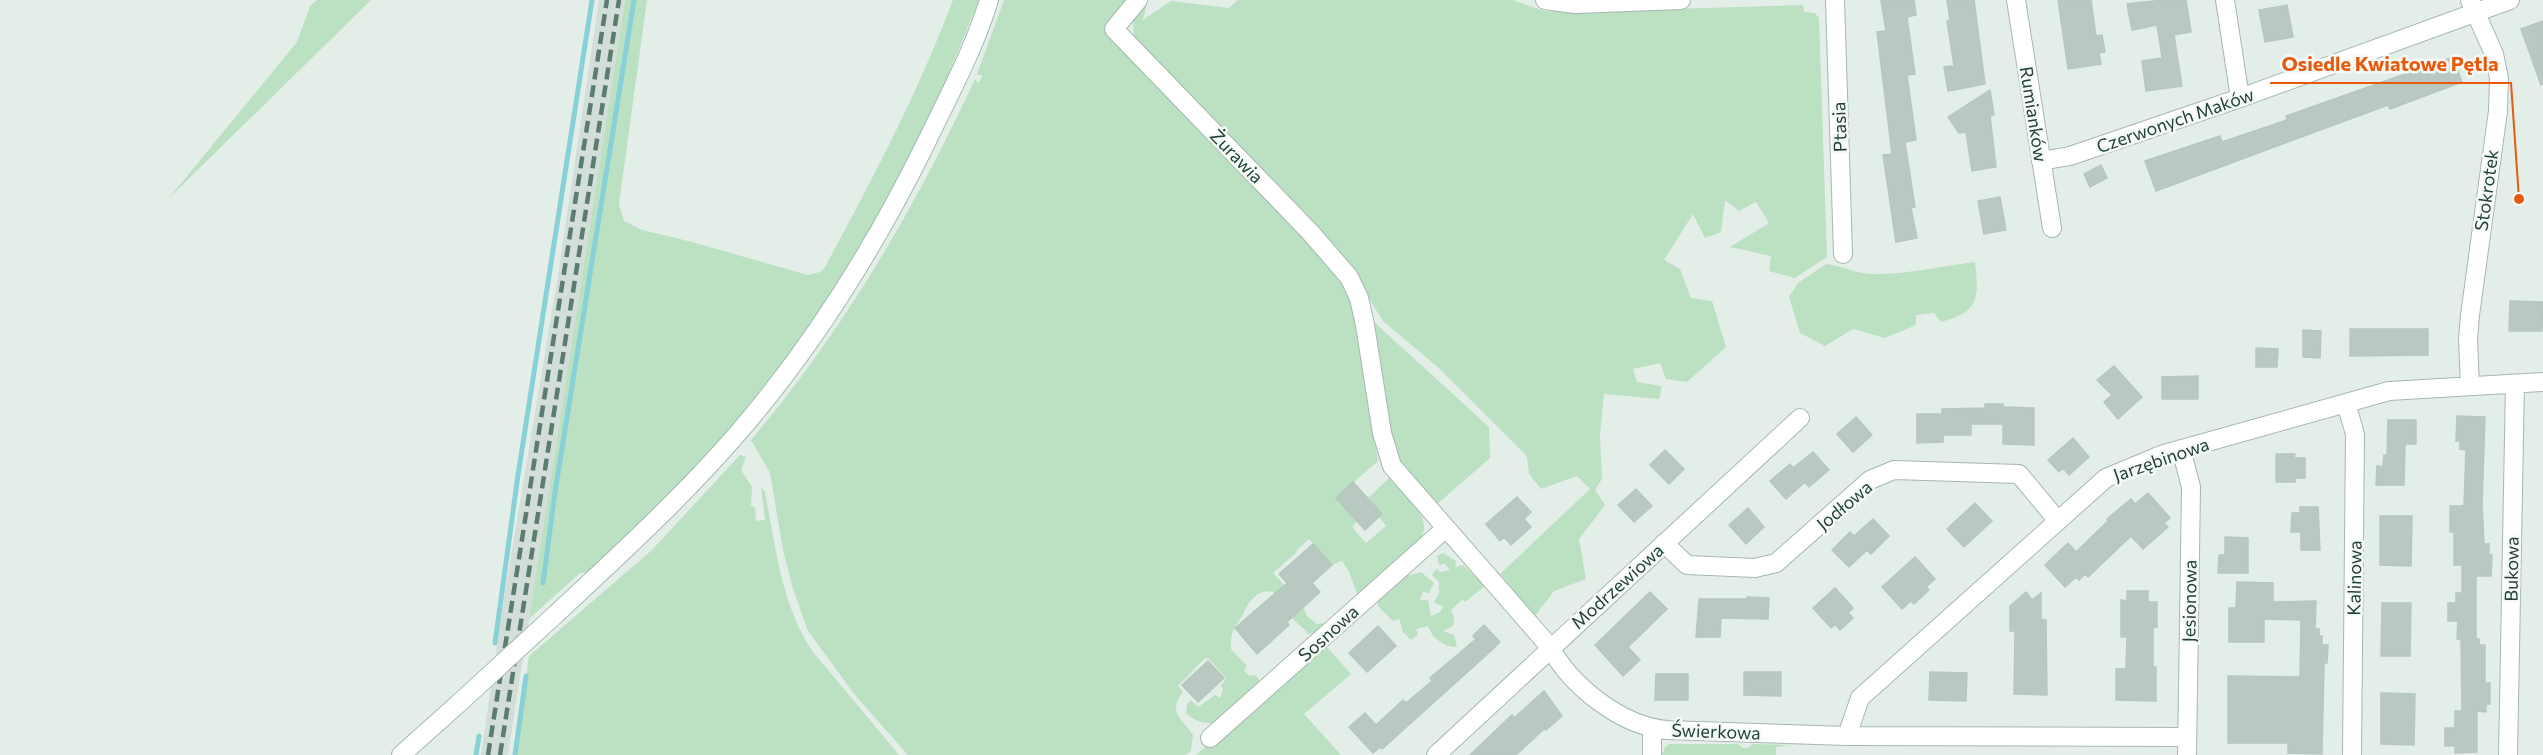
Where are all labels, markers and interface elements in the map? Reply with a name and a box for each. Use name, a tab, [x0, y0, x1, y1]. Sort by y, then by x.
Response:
callout: Osiedle Kwiatowe Pętla	[2270, 45, 2511, 83]
text: Osiedle Kwiatowe Pętla	[2282, 51, 2498, 75]
street label: Rumianków	[2016, 65, 2052, 163]
street label: Czerwonych Maków	[2093, 83, 2257, 157]
street label: Ptasia	[1827, 101, 1851, 153]
street label: Żurawia	[1206, 124, 1268, 188]
street label: Stokrotek	[2469, 148, 2503, 232]
street label: Jarzębinowa	[2110, 432, 2212, 486]
street label: Jodłowa	[1812, 475, 1876, 535]
street label: Bukowa	[2499, 536, 2523, 602]
street label: Modrzewiowa	[1566, 539, 1668, 633]
street label: Kalinowa	[2342, 540, 2366, 616]
street label: Jesionowa	[2177, 559, 2201, 643]
street label: Sosnowa	[1293, 600, 1363, 666]
street label: Świerkowa	[1671, 718, 1761, 744]

